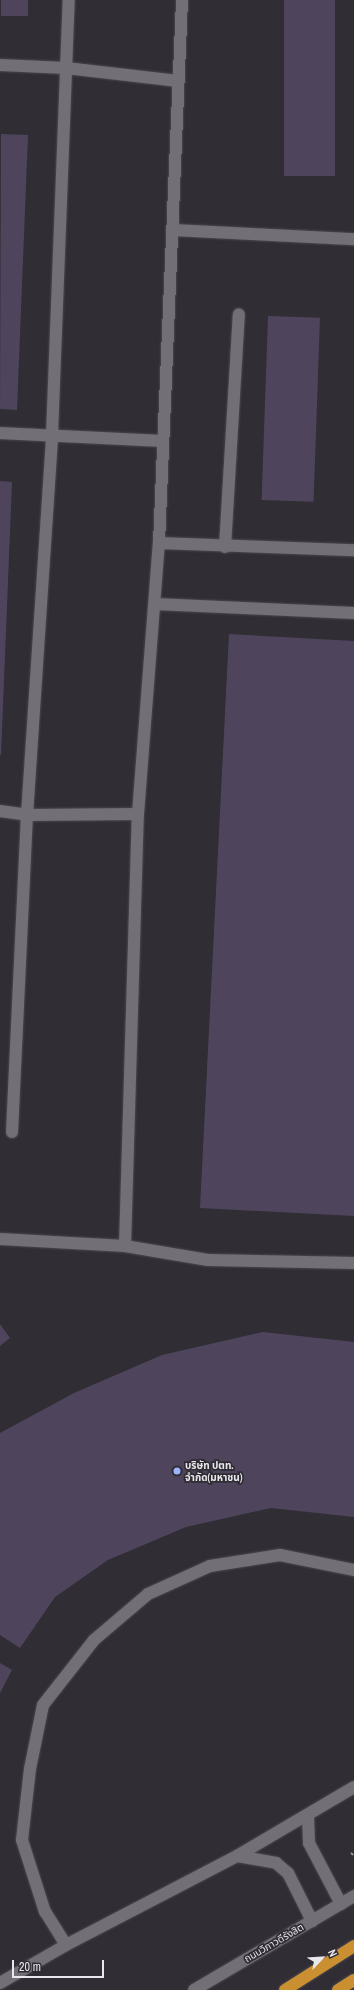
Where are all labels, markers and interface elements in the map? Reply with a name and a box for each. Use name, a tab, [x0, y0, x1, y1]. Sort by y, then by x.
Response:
place label: บริษัท ปตท. จำกัด(มหาชน)	[185, 1459, 242, 1482]
marker: บริษัท ปตท. จำกัด(มหาชน)	[172, 1466, 182, 1476]
street label: ถนนวิภาวดีรังสิต	[242, 1921, 306, 1965]
north arrow	[302, 1938, 342, 1978]
text: N	[325, 1947, 341, 1959]
scale bar	[14, 1952, 106, 1978]
text: 20 m	[19, 1959, 41, 1975]

